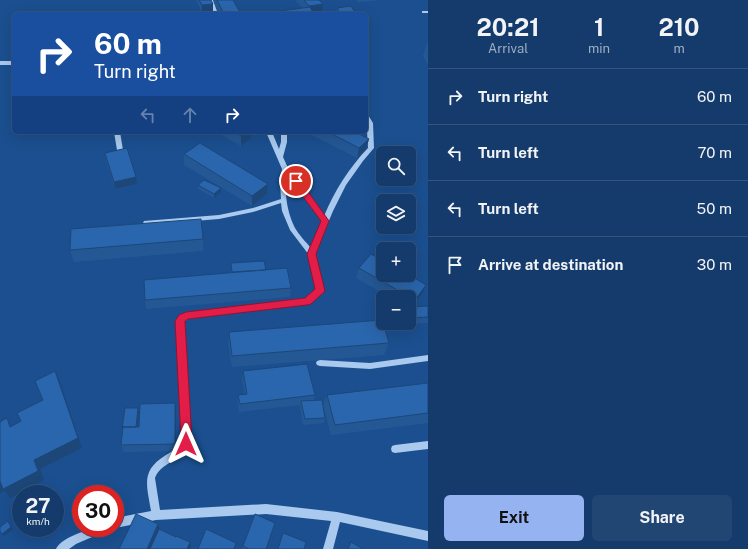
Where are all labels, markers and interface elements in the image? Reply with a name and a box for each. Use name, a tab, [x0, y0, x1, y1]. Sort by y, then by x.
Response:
text: 20:21	[476, 13, 540, 41]
text: 1	[594, 13, 604, 41]
text: 210	[659, 13, 700, 41]
text: 60 m	[94, 27, 162, 60]
icon: right	[28, 28, 80, 80]
text: Arrival	[488, 41, 528, 56]
text: min	[588, 41, 610, 56]
text: m	[673, 41, 685, 56]
text: Turn right	[94, 61, 176, 82]
icon: right	[444, 86, 466, 108]
text: Turn right	[478, 88, 548, 105]
text: 60 m	[697, 88, 732, 105]
icon: left	[137, 104, 159, 126]
icon: ahead	[179, 104, 201, 126]
icon: right	[221, 104, 243, 126]
icon: left	[444, 142, 466, 164]
text: Turn left	[478, 144, 539, 161]
text: 70 m	[697, 144, 732, 161]
map controls	[376, 146, 416, 330]
button: search	[376, 146, 416, 186]
pin	[279, 164, 313, 198]
icon: arrive	[285, 170, 307, 192]
button: layers	[376, 194, 416, 234]
icon: left	[444, 198, 466, 220]
text: Turn left	[478, 200, 539, 217]
text: 50 m	[697, 200, 732, 217]
button: +	[376, 242, 416, 282]
icon: arrive	[444, 254, 466, 276]
text: Arrive at destination	[478, 256, 623, 273]
text: 30 m	[697, 256, 732, 273]
button: −	[376, 290, 416, 330]
position arrow	[165, 423, 207, 465]
speed limit sign: 30	[72, 485, 124, 537]
text: 27	[25, 494, 51, 518]
button: Exit	[444, 495, 584, 541]
button: Share	[592, 495, 732, 541]
text: km/h	[26, 515, 50, 527]

